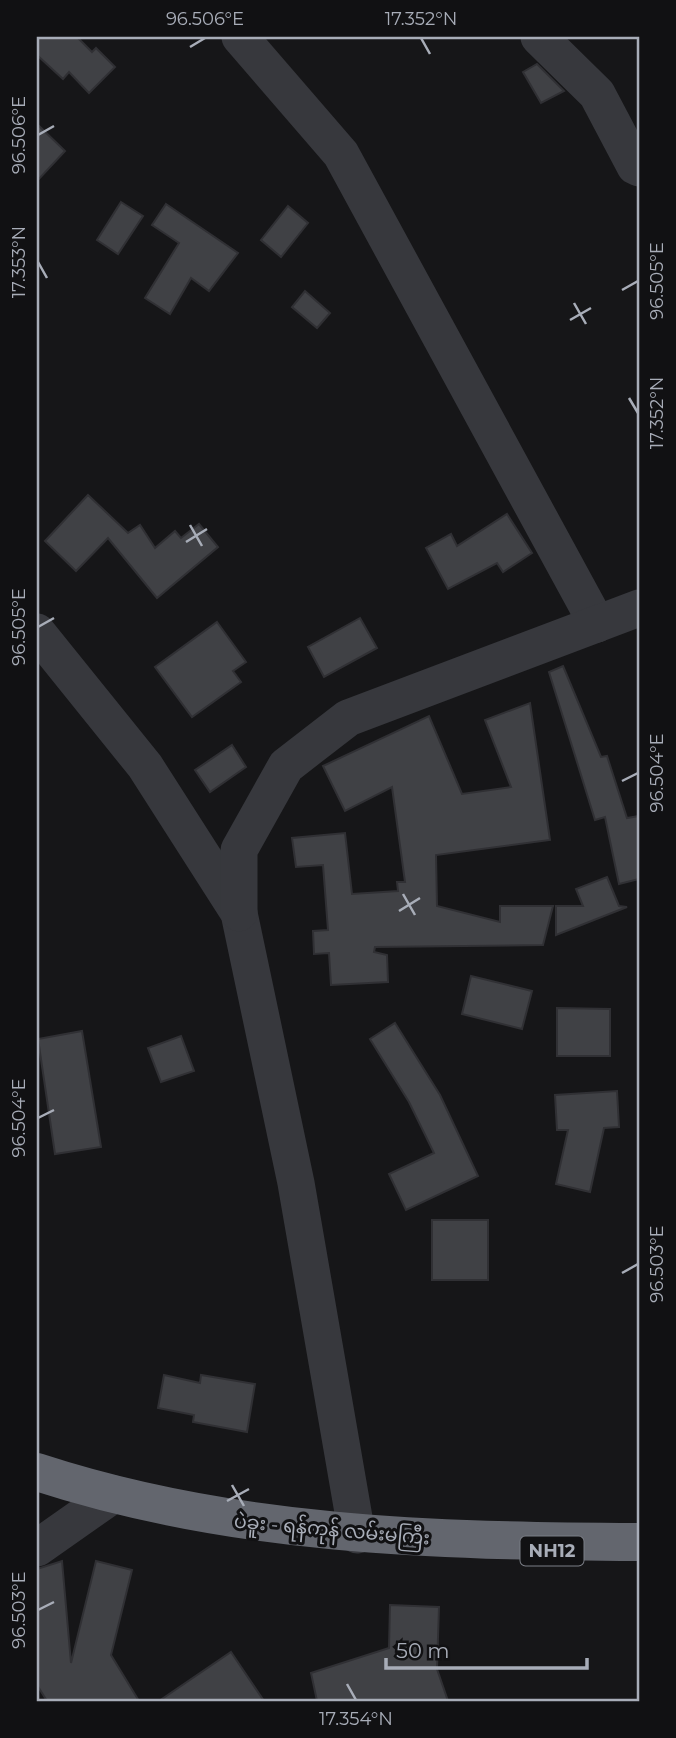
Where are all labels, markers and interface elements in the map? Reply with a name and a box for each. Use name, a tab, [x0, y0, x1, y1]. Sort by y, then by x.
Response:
text: 96.506°E	[166, 8, 244, 30]
text: 17.352°N	[385, 8, 457, 30]
text: 96.506°E	[8, 96, 30, 174]
text: 17.353°N	[8, 226, 30, 298]
text: 96.505°E	[646, 242, 668, 320]
text: 17.352°N	[646, 377, 668, 449]
text: 96.505°E	[8, 588, 30, 666]
text: 96.504°E	[646, 734, 668, 812]
text: 96.504°E	[8, 1079, 30, 1157]
text: 96.503°E	[646, 1225, 668, 1303]
street label: ပဲခူး - ရန်ကုန် လမ်းမကြီး	[233, 1506, 431, 1554]
road number: NH12	[520, 1536, 584, 1566]
text: 96.503°E	[8, 1571, 30, 1649]
scale bar	[386, 1626, 587, 1670]
text: 50 m	[396, 1638, 450, 1663]
text: 17.354°N	[319, 1708, 393, 1730]

